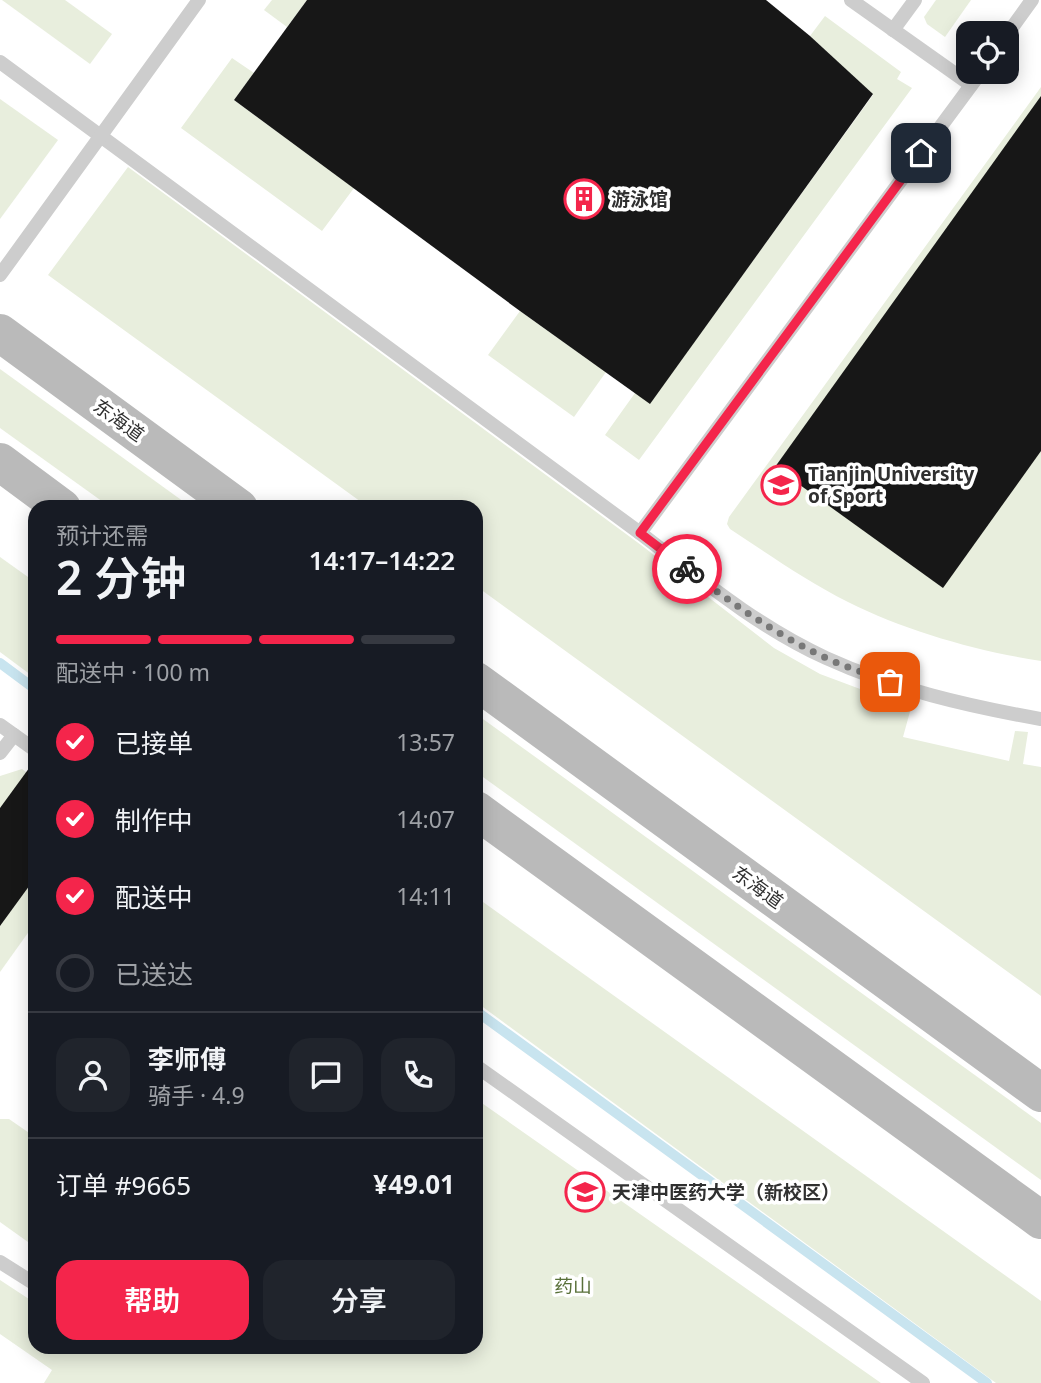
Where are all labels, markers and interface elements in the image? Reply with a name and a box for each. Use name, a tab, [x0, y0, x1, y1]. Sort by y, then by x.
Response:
map controls	[956, 21, 1019, 84]
button: locate	[956, 21, 1019, 84]
pin	[891, 123, 951, 183]
icon: home	[902, 134, 940, 172]
building icon: 游泳馆	[563, 178, 605, 220]
place label: 游泳馆	[611, 186, 668, 212]
street label: 东海道	[88, 393, 150, 447]
place label: Tianjin University of Sport	[808, 461, 975, 509]
school or university icon: Tianjin University of Sport	[760, 464, 802, 506]
text: 预计还需	[56, 519, 148, 551]
courier	[652, 534, 722, 604]
text: 14:17–14:22	[309, 542, 455, 578]
text: 2 分钟	[56, 546, 186, 608]
icon: bike	[668, 550, 706, 588]
pin	[860, 652, 920, 712]
text: 配送中 · 100 m	[56, 656, 210, 688]
icon: bag	[871, 663, 909, 701]
icon: check	[56, 723, 94, 761]
text: 已接单	[115, 725, 193, 761]
text: 13:57	[396, 726, 455, 758]
icon: check	[56, 800, 94, 838]
text: 制作中	[115, 802, 193, 838]
text: 14:07	[396, 803, 455, 835]
street label: 东海道	[727, 860, 789, 914]
icon: check	[56, 877, 94, 915]
text: 配送中	[115, 879, 193, 915]
text: 14:11	[396, 880, 455, 912]
text: 已送达	[115, 956, 193, 992]
button: person	[56, 1038, 130, 1112]
button: chat	[289, 1038, 363, 1112]
button: phone	[381, 1038, 455, 1112]
text: 李师傅	[148, 1041, 226, 1077]
text: 骑手 · 4.9	[148, 1079, 245, 1111]
text: ¥49.01	[373, 1166, 455, 1202]
text: 订单 #9665	[56, 1167, 191, 1203]
school or university icon: 天津中医药大学（新校区）	[564, 1171, 606, 1213]
place label: 天津中医药大学（新校区）	[612, 1179, 840, 1205]
button: 帮助	[56, 1260, 249, 1340]
button: 分享	[263, 1260, 455, 1340]
park label: 药山	[554, 1273, 592, 1299]

